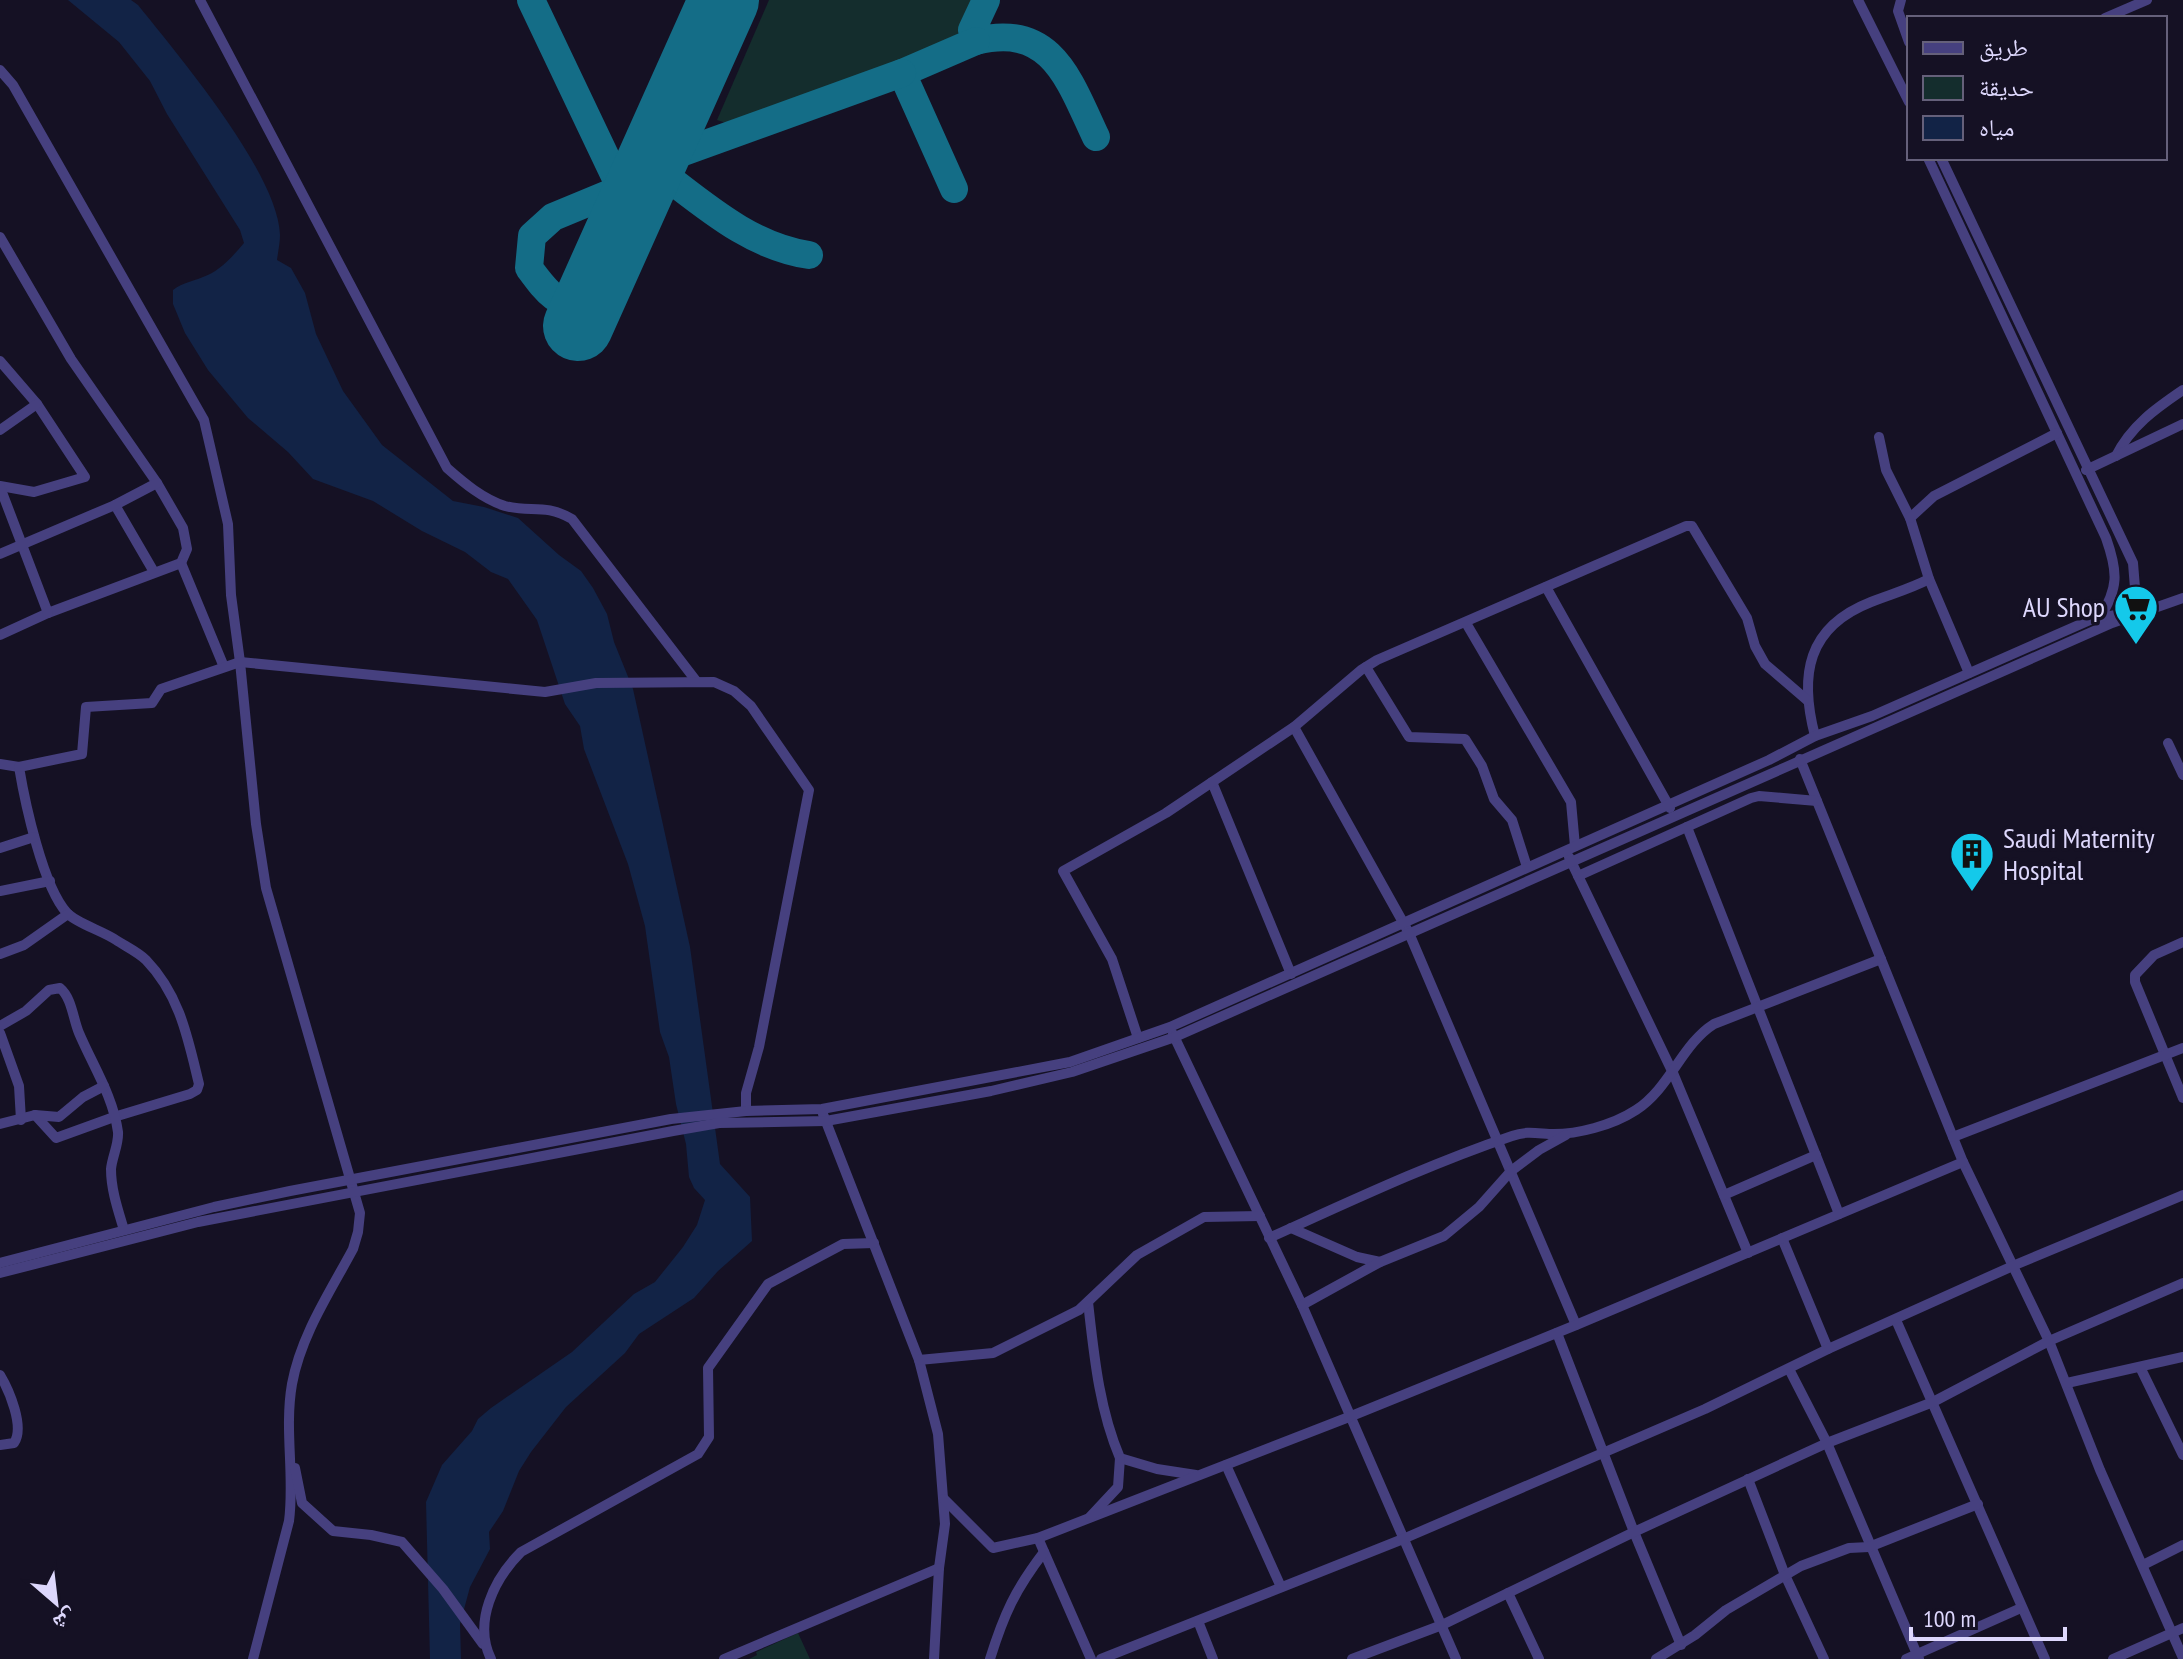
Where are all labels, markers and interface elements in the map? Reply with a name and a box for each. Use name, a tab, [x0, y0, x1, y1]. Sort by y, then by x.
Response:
legend	[1907, 16, 2167, 160]
text: طريق	[1979, 32, 2028, 63]
text: حديقة	[1979, 72, 2034, 103]
text: مياه	[1979, 112, 2014, 143]
supermarket icon: AU Shop	[2112, 583, 2160, 646]
place label: AU Shop	[2023, 588, 2105, 625]
place label: Saudi Maternity Hospital	[2003, 819, 2155, 888]
building icon: Saudi Maternity Hospital	[1948, 830, 1996, 893]
north arrow	[16, 1563, 96, 1643]
scale bar	[1911, 1591, 2065, 1641]
text: ش	[49, 1603, 82, 1638]
text: 100 m	[1923, 1603, 1976, 1634]

